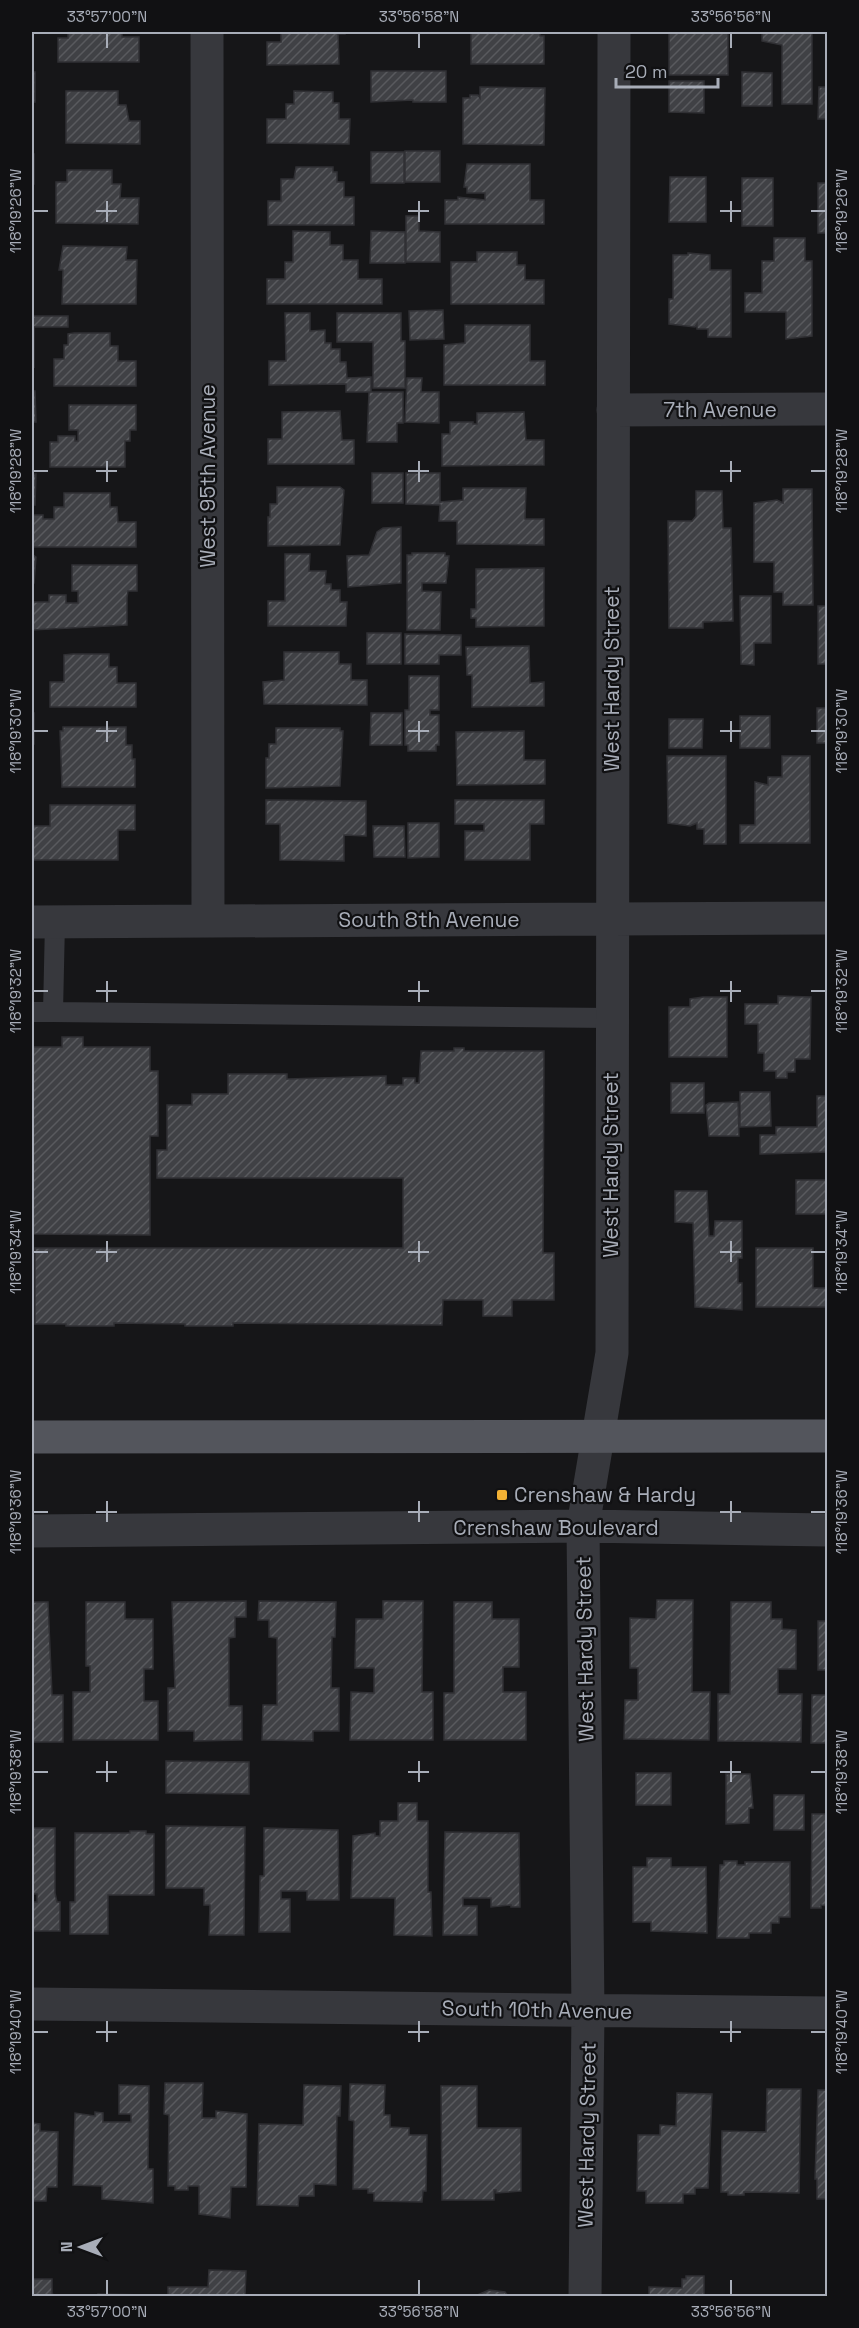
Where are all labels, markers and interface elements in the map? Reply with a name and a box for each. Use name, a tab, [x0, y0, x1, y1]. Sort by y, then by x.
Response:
text: 33°57'00"N	[67, 7, 147, 26]
text: 33°56'58"N	[379, 7, 459, 26]
text: 33°56'56"N	[691, 7, 771, 26]
scale bar	[616, 51, 718, 89]
text: 20 m	[625, 60, 668, 83]
text: 118°19'26"W	[6, 169, 25, 253]
text: 118°19'26"W	[832, 169, 851, 253]
street label: West 95th Avenue	[194, 384, 221, 568]
street label: 7th Avenue	[663, 396, 777, 423]
text: 118°19'28"W	[6, 429, 25, 513]
text: 118°19'28"W	[832, 429, 851, 513]
street label: West Hardy Street	[598, 586, 625, 772]
text: 118°19'30"W	[6, 689, 25, 774]
text: 118°19'30"W	[832, 689, 851, 774]
street label: South 8th Avenue	[338, 906, 520, 933]
text: 118°19'32"W	[6, 949, 25, 1033]
text: 118°19'32"W	[832, 949, 851, 1033]
street label: West Hardy Street	[597, 1072, 624, 1258]
text: 118°19'34"W	[6, 1210, 25, 1294]
text: 118°19'34"W	[832, 1210, 851, 1294]
text: 118°19'36"W	[6, 1470, 25, 1554]
text: 118°19'36"W	[832, 1470, 851, 1554]
place label: Crenshaw & Hardy	[514, 1481, 696, 1508]
marker: Crenshaw & Hardy	[495, 1488, 509, 1502]
street label: Crenshaw Boulevard	[453, 1514, 659, 1541]
street label: West Hardy Street	[569, 1556, 600, 1742]
text: 118°19'38"W	[6, 1730, 25, 1814]
text: 118°19'38"W	[832, 1730, 851, 1814]
text: 118°19'40"W	[6, 1990, 25, 2074]
text: 118°19'40"W	[832, 1990, 851, 2074]
street label: South 10th Avenue	[441, 1994, 633, 2025]
street label: West Hardy Street	[571, 2042, 602, 2228]
north arrow	[51, 2217, 111, 2277]
text: N	[56, 2242, 77, 2252]
text: 33°57'00"N	[67, 2302, 147, 2321]
text: 33°56'58"N	[379, 2302, 459, 2321]
text: 33°56'56"N	[691, 2302, 771, 2321]

